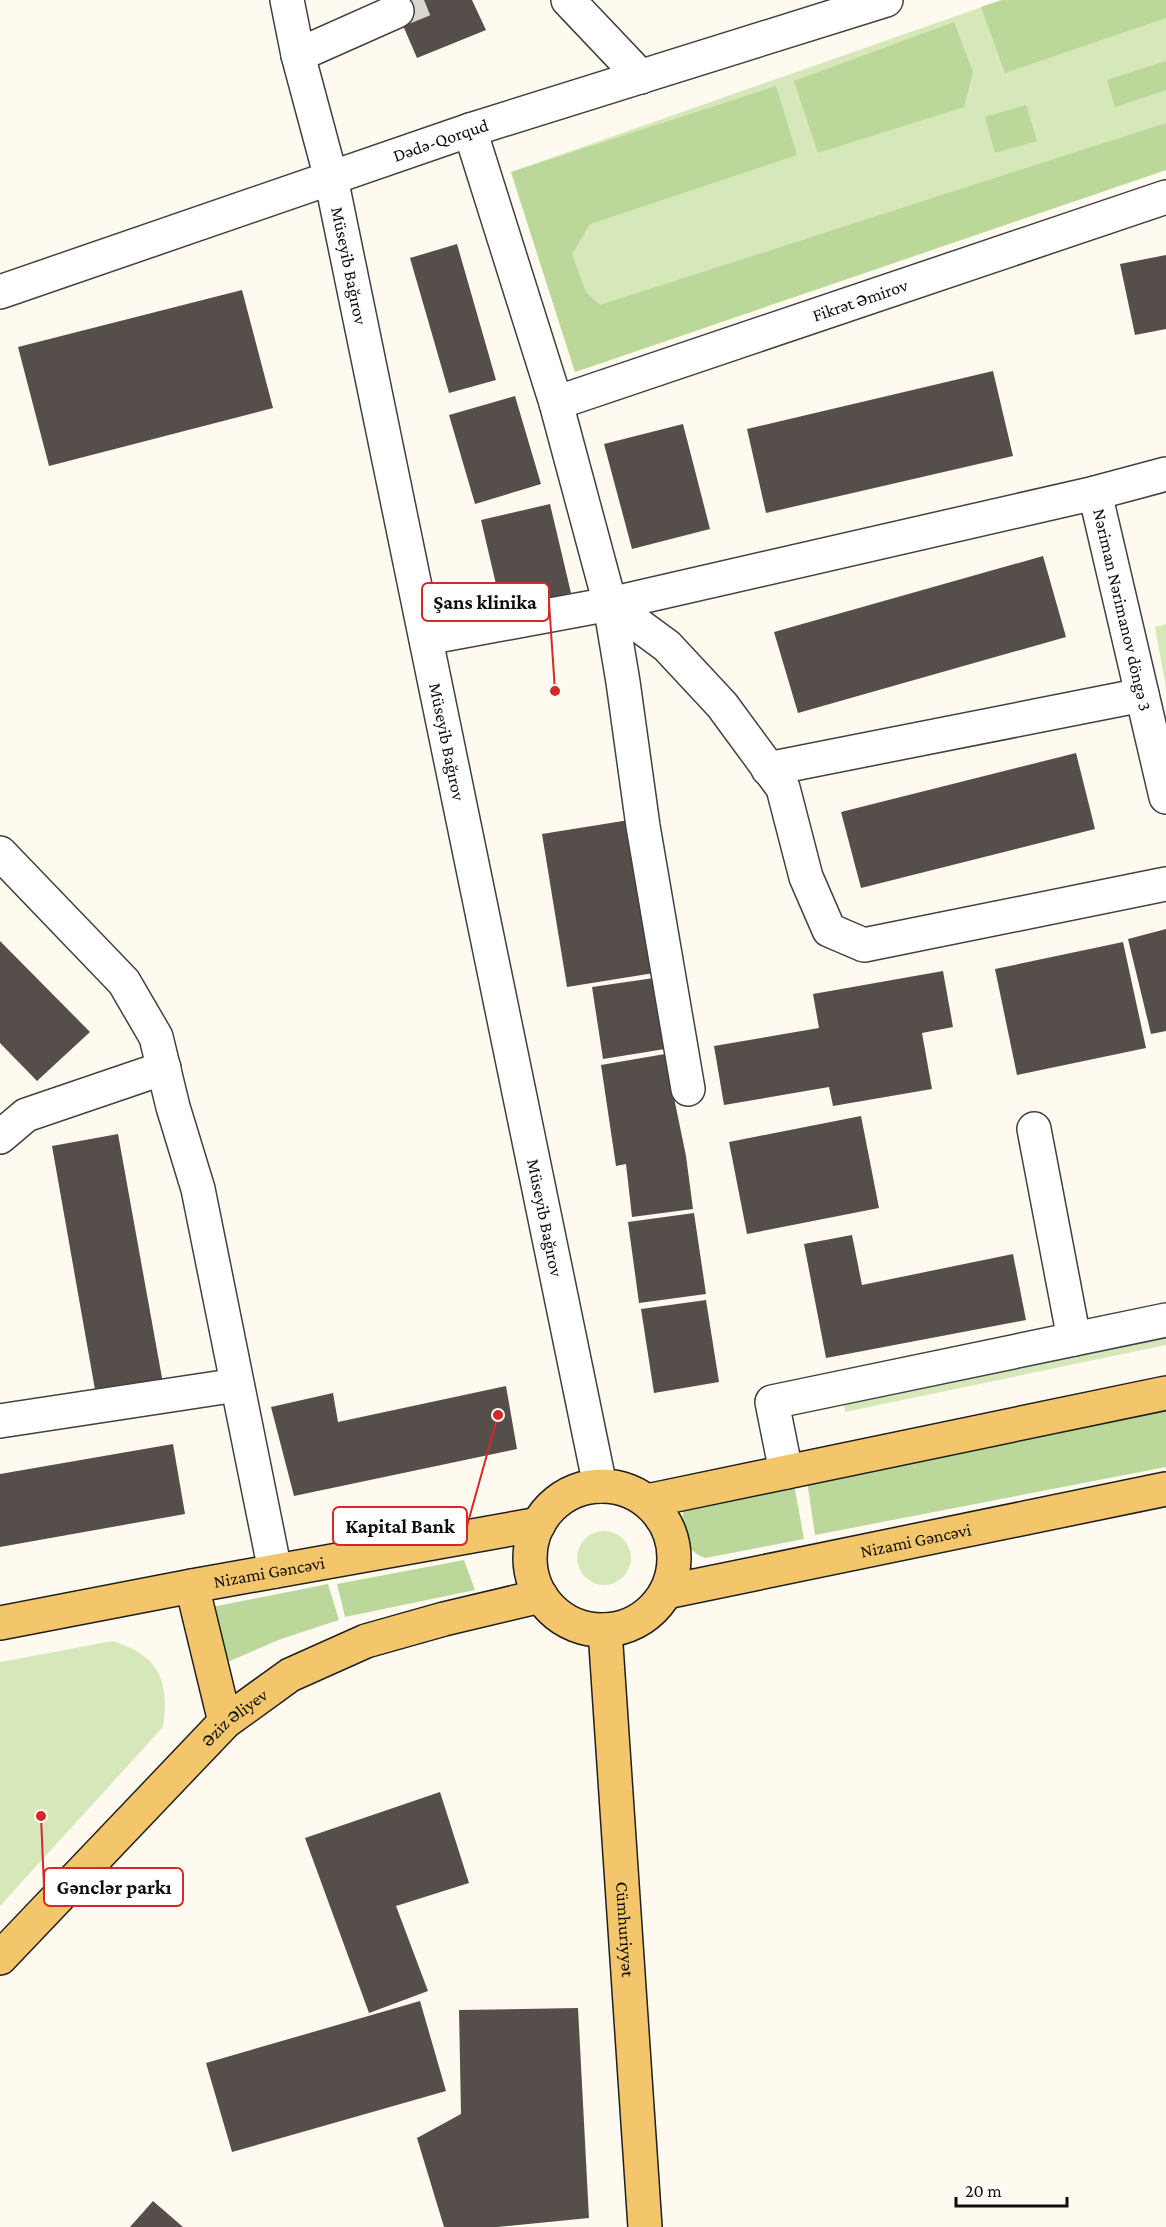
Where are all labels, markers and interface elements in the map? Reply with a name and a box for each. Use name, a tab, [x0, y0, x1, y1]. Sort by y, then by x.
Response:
street label: Dədə-Qorqud	[390, 115, 491, 166]
street label: Müseyib Bağırov	[327, 205, 371, 327]
street label: Fikrət Əmirov	[810, 275, 911, 326]
street label: Nəriman Nərimanov döngə 3	[1089, 507, 1156, 713]
callout: Şans klinika	[422, 583, 549, 621]
text: Şans klinika	[433, 591, 537, 613]
street label: Müseyib Bağırov	[425, 681, 469, 803]
street label: Müseyib Bağırov	[523, 1157, 567, 1279]
callout: Kapital Bank	[333, 1507, 467, 1545]
text: Kapital Bank	[345, 1515, 456, 1537]
street label: Nizami Gəncəvi	[859, 1519, 973, 1562]
street label: Nizami Gəncəvi	[212, 1552, 327, 1592]
street label: Əziz Əliyev	[197, 1684, 272, 1751]
callout: Gənclər parkı	[44, 1868, 183, 1906]
text: Gənclər parkı	[57, 1876, 172, 1898]
street label: Cümhuriyyət	[612, 1881, 638, 1979]
scale bar	[956, 2170, 1067, 2208]
text: 20 m	[965, 2181, 1002, 2201]

